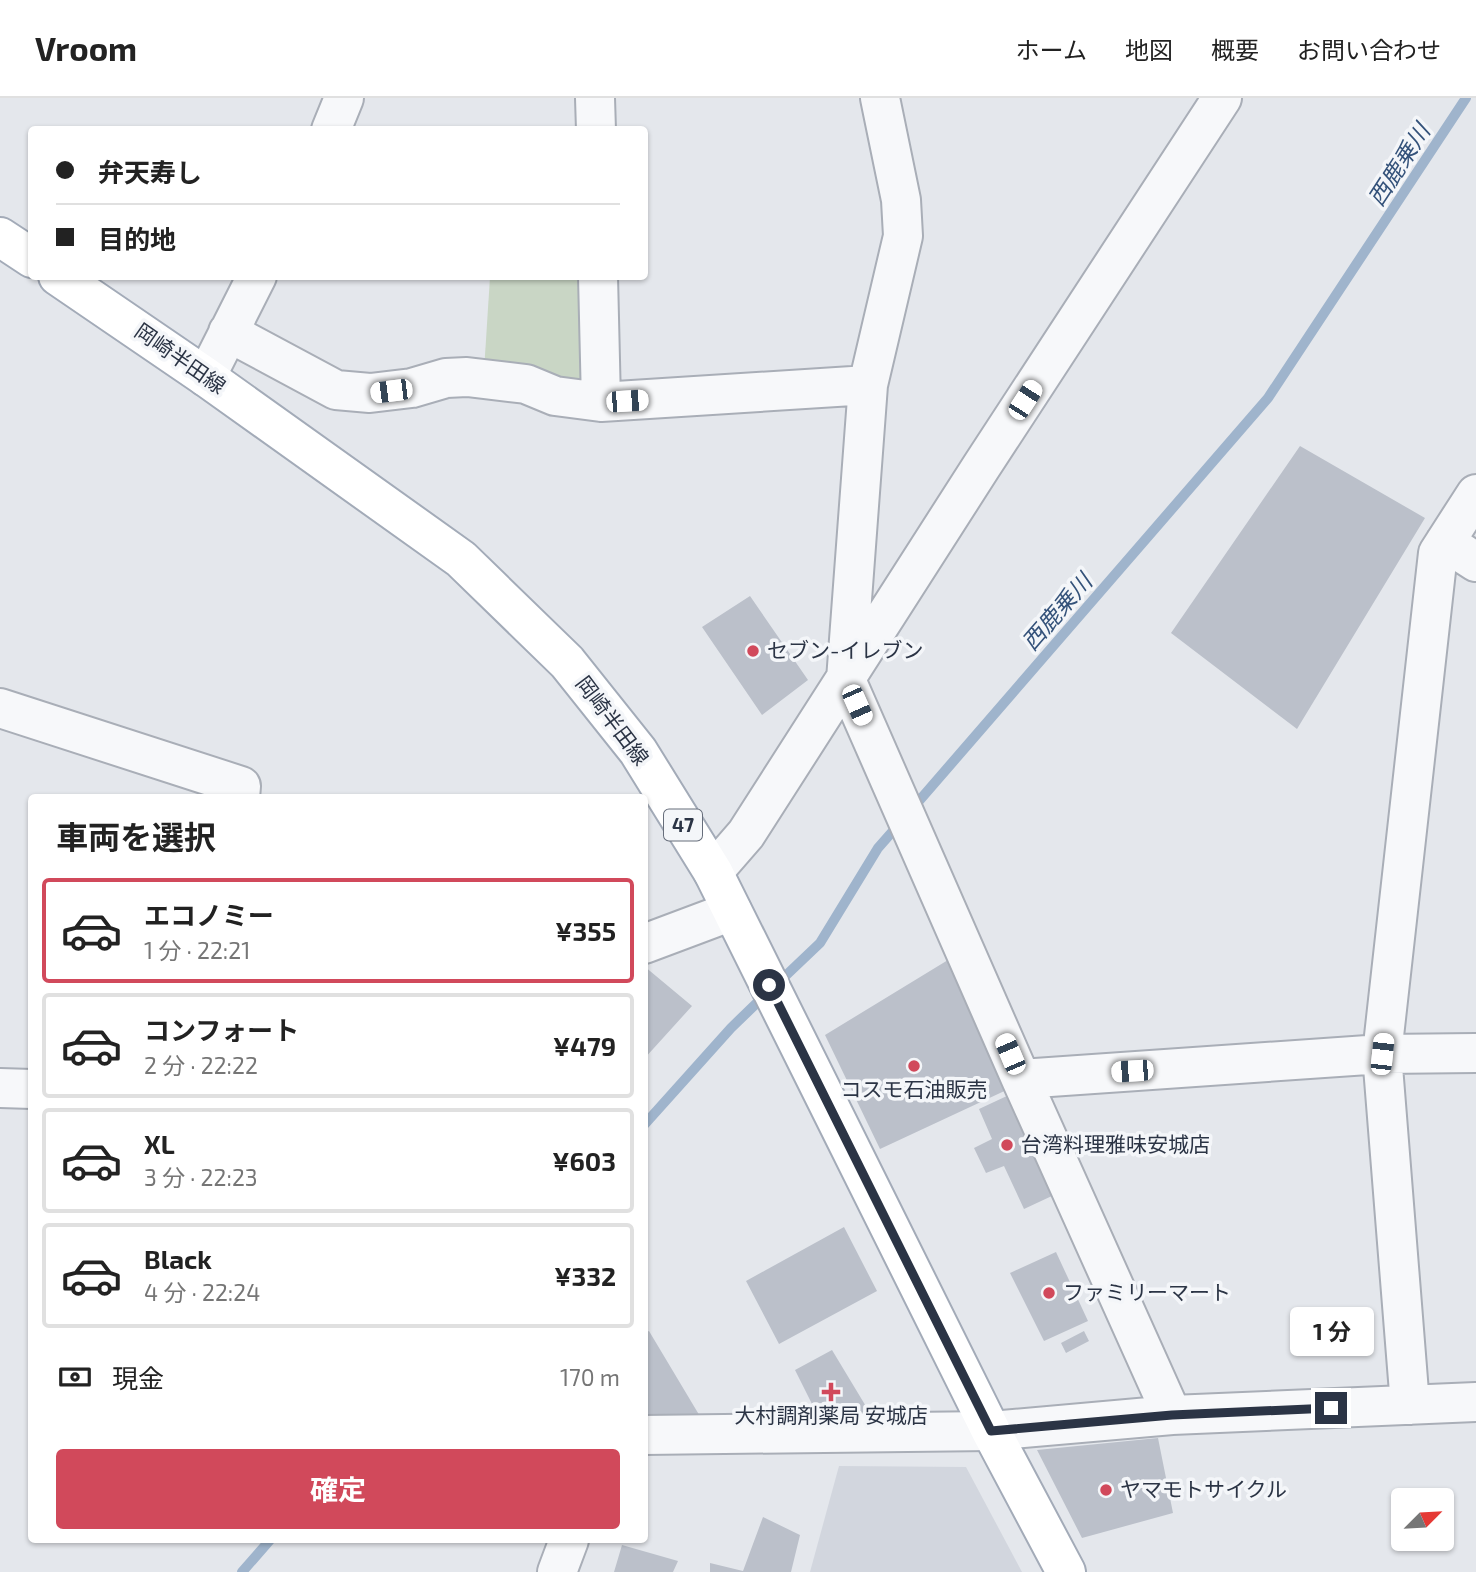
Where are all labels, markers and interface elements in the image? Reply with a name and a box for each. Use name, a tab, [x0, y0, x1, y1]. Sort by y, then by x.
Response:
text: Vroom	[35, 28, 137, 68]
text: ホーム	[1016, 35, 1087, 64]
text: 地図	[1125, 35, 1173, 64]
text: 概要	[1211, 35, 1259, 64]
text: お問い合わせ	[1297, 35, 1441, 64]
water label: 西鹿乗川	[1361, 116, 1437, 211]
text: 弁天寿し	[98, 156, 202, 187]
text: 目的地	[98, 223, 176, 254]
street label: 岡崎半田線	[131, 317, 231, 398]
car	[1005, 377, 1046, 423]
car	[369, 378, 414, 404]
car	[606, 389, 649, 413]
water label: 西鹿乗川	[1016, 565, 1099, 655]
place label: セブン-イレブン	[767, 637, 923, 662]
marker: セブン-イレブン	[745, 643, 761, 659]
street label: 岡崎半田線	[572, 671, 655, 770]
car	[839, 682, 876, 728]
road number: 47	[664, 810, 702, 840]
text: 車両を選択	[56, 817, 216, 855]
icon: car	[60, 899, 123, 962]
text: エコノミー	[144, 899, 274, 930]
text: ¥355	[555, 915, 616, 946]
text: 1 分 · 22:21	[144, 936, 250, 964]
route start	[753, 969, 785, 1001]
icon: car	[60, 1014, 123, 1077]
text: コンフォート	[144, 1014, 299, 1045]
text: ¥479	[553, 1030, 616, 1061]
car	[993, 1031, 1028, 1077]
car	[1370, 1032, 1395, 1076]
text: 2 分 · 22:22	[144, 1051, 258, 1079]
marker: コスモ石油販売	[906, 1058, 922, 1074]
car	[1111, 1059, 1154, 1083]
place label: コスモ石油販売	[841, 1076, 988, 1101]
text: XL	[144, 1128, 175, 1159]
icon: car	[60, 1129, 123, 1192]
place label: 台湾料理雅味安城店	[1021, 1131, 1210, 1156]
marker: 台湾料理雅味安城店	[999, 1137, 1015, 1153]
text: ¥603	[552, 1145, 616, 1176]
text: 3 分 · 22:23	[144, 1163, 258, 1191]
text: Black	[144, 1243, 212, 1274]
icon: car	[60, 1244, 123, 1307]
text: ¥332	[554, 1260, 616, 1291]
text: 4 分 · 22:24	[144, 1278, 260, 1306]
place label: ファミリーマート	[1063, 1279, 1231, 1304]
marker: ファミリーマート	[1041, 1285, 1057, 1301]
callout: 1 分	[1289, 1306, 1373, 1356]
text: 1 分	[1313, 1317, 1351, 1345]
icon: cash	[56, 1358, 94, 1396]
text: 現金	[112, 1362, 164, 1393]
text: 170 m	[560, 1363, 620, 1391]
marker: 大村調剤薬局 安城店	[823, 1384, 839, 1400]
route end	[1315, 1392, 1347, 1424]
place label: 大村調剤薬局 安城店	[734, 1402, 928, 1427]
button: 確定	[56, 1449, 620, 1529]
place label: ヤマモトサイクル	[1120, 1476, 1287, 1501]
marker: ヤマモトサイクル	[1098, 1482, 1114, 1498]
north arrow	[1391, 1488, 1454, 1550]
map controls	[1391, 1488, 1454, 1551]

